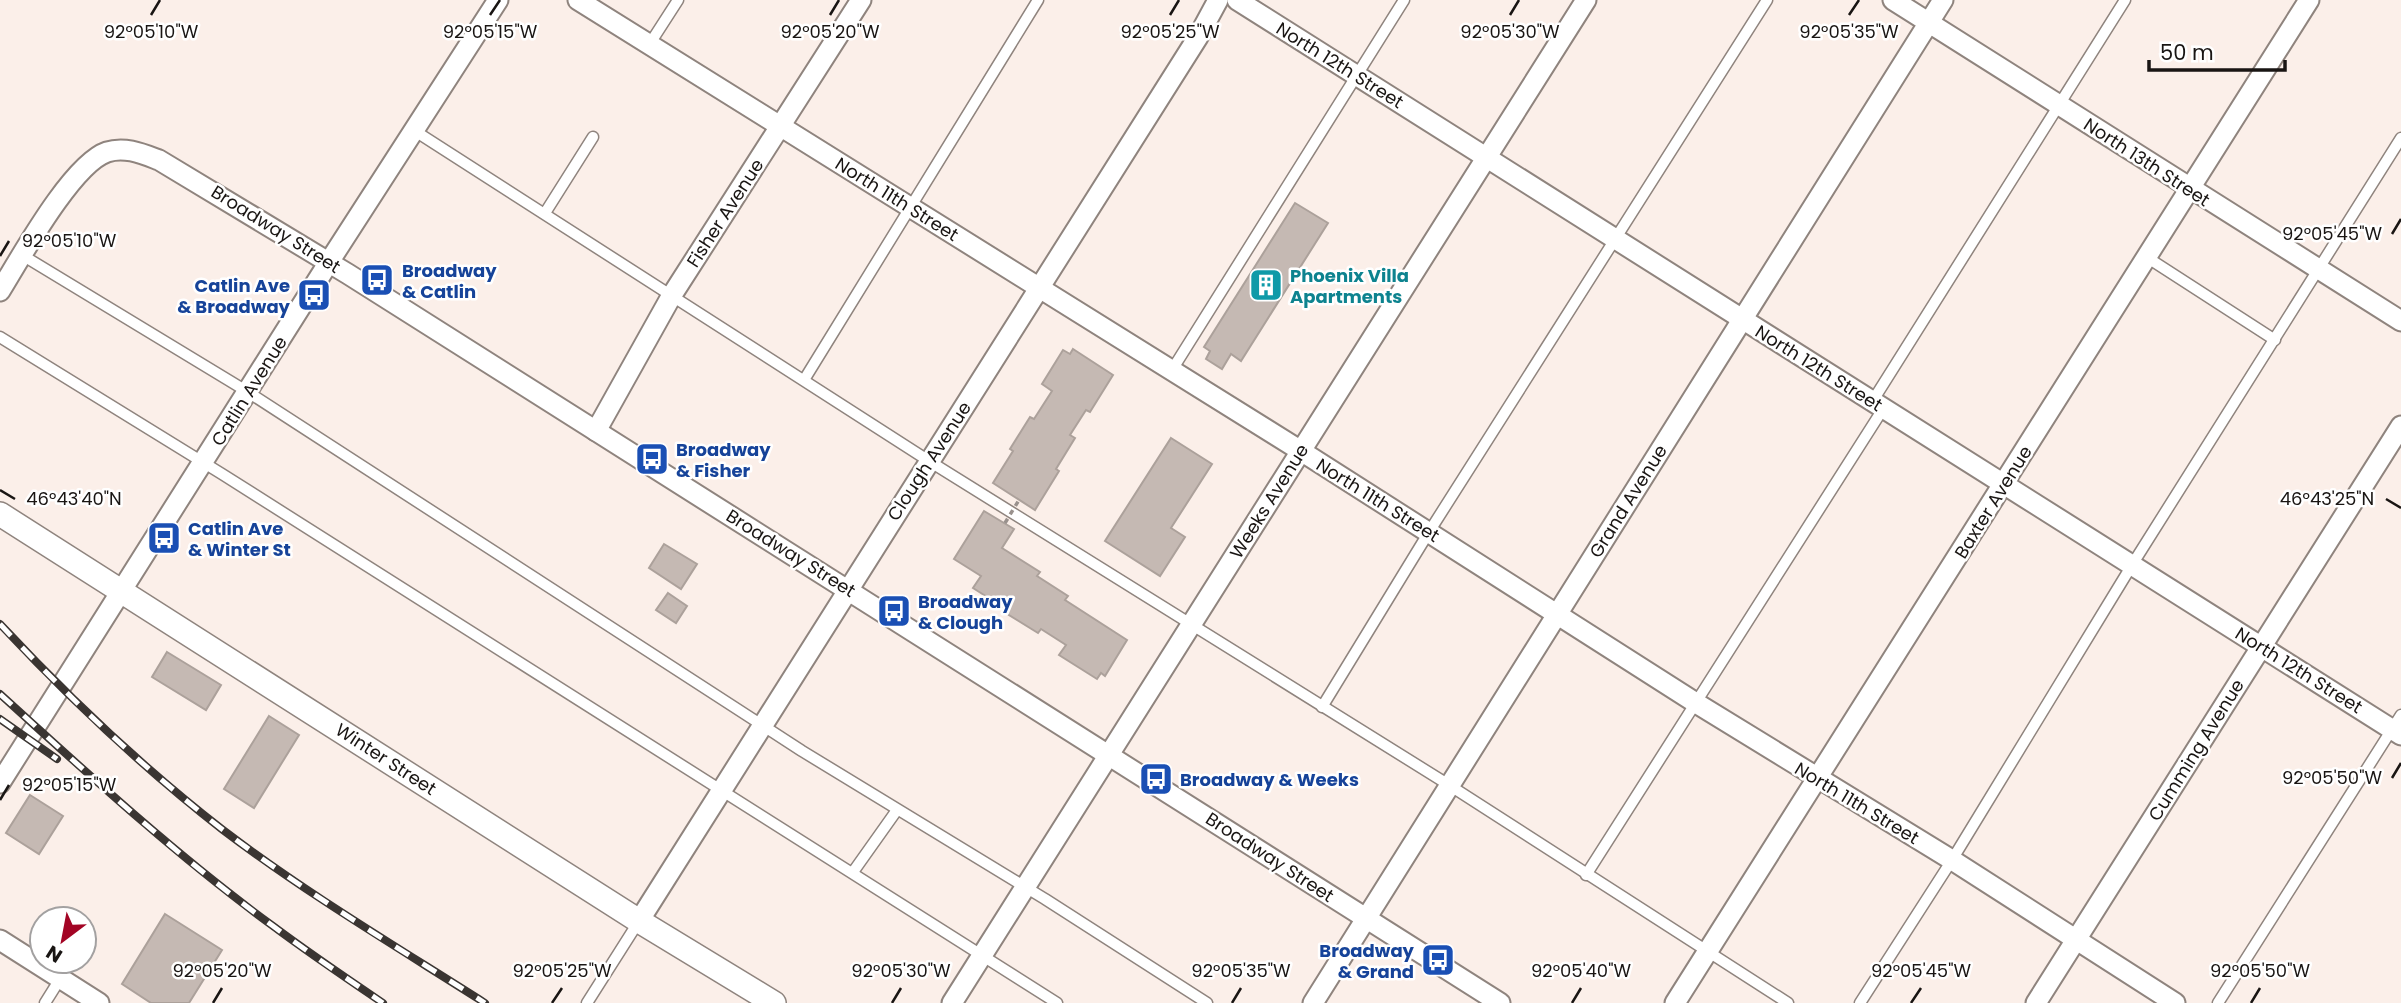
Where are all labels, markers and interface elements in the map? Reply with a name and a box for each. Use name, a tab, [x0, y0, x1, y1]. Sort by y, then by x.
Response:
street label: North 12th Street	[1272, 16, 1408, 114]
text: 92°05'10"W	[104, 19, 199, 44]
text: 92°05'15"W	[443, 19, 538, 44]
text: 92°05'20"W	[780, 19, 880, 44]
text: 92°05'25"W	[1120, 19, 1220, 44]
text: 92°05'30"W	[1460, 19, 1560, 44]
text: 92°05'35"W	[1799, 19, 1899, 44]
scale bar	[2149, 28, 2286, 72]
text: 50 m	[2160, 38, 2214, 67]
street label: North 13th Street	[2079, 112, 2215, 212]
street label: North 11th Street	[831, 151, 963, 247]
street label: Fisher Avenue	[681, 154, 769, 272]
street label: Broadway Street	[207, 179, 345, 279]
text: 92°05'45"W	[2282, 221, 2382, 246]
text: 92°05'10"W	[22, 228, 117, 253]
place label: Broadway & Catlin	[402, 258, 497, 304]
bus stop icon: Broadway & Catlin	[358, 261, 396, 299]
place label: Phoenix Villa Apartments	[1290, 263, 1409, 309]
building icon: Phoenix Villa Apartments	[1247, 266, 1285, 304]
place label: Catlin Ave & Broadway	[177, 273, 291, 319]
bus stop icon: Catlin Ave & Broadway	[295, 276, 333, 314]
street label: North 12th Street	[1751, 319, 1887, 417]
street label: Catlin Avenue	[205, 331, 293, 451]
street label: Clough Avenue	[881, 397, 977, 525]
place label: Broadway & Fisher	[676, 437, 771, 483]
street label: Weeks Avenue	[1224, 439, 1314, 563]
bus stop icon: Broadway & Fisher	[633, 440, 671, 478]
street label: Grand Avenue	[1583, 440, 1673, 562]
street label: Baxter Avenue	[1948, 441, 2038, 563]
street label: North 11th Street	[1312, 452, 1444, 548]
text: 46°43'40"N	[26, 486, 122, 511]
text: 46°43'25"N	[2280, 486, 2374, 511]
street label: Broadway Street	[722, 503, 860, 603]
place label: Catlin Ave & Winter St	[188, 516, 291, 562]
bus stop icon: Catlin Ave & Winter St	[145, 519, 183, 557]
place label: Broadway & Clough	[918, 589, 1013, 635]
bus stop icon: Broadway & Clough	[875, 592, 913, 630]
street label: North 12th Street	[2231, 621, 2367, 719]
street label: Cumming Avenue	[2142, 674, 2250, 826]
street label: Winter Street	[331, 717, 441, 801]
street label: North 11th Street	[1790, 756, 1924, 850]
bus stop icon: Broadway & Weeks	[1137, 760, 1175, 798]
text: 92°05'50"W	[2282, 765, 2382, 790]
place label: Broadway & Weeks	[1180, 767, 1359, 792]
text: 92°05'15"W	[22, 772, 117, 797]
street label: Broadway Street	[1201, 806, 1339, 908]
north arrow	[28, 905, 98, 975]
place label: Broadway & Grand	[1319, 938, 1415, 984]
text: N	[41, 939, 67, 969]
bus stop icon: Broadway & Grand	[1419, 941, 1457, 979]
text: 92°05'20"W	[172, 958, 272, 983]
text: 92°05'25"W	[512, 958, 612, 983]
text: 92°05'30"W	[851, 958, 951, 983]
text: 92°05'35"W	[1191, 958, 1291, 983]
text: 92°05'40"W	[1531, 958, 1631, 983]
text: 92°05'45"W	[1871, 958, 1971, 983]
text: 92°05'50"W	[2210, 958, 2310, 983]

